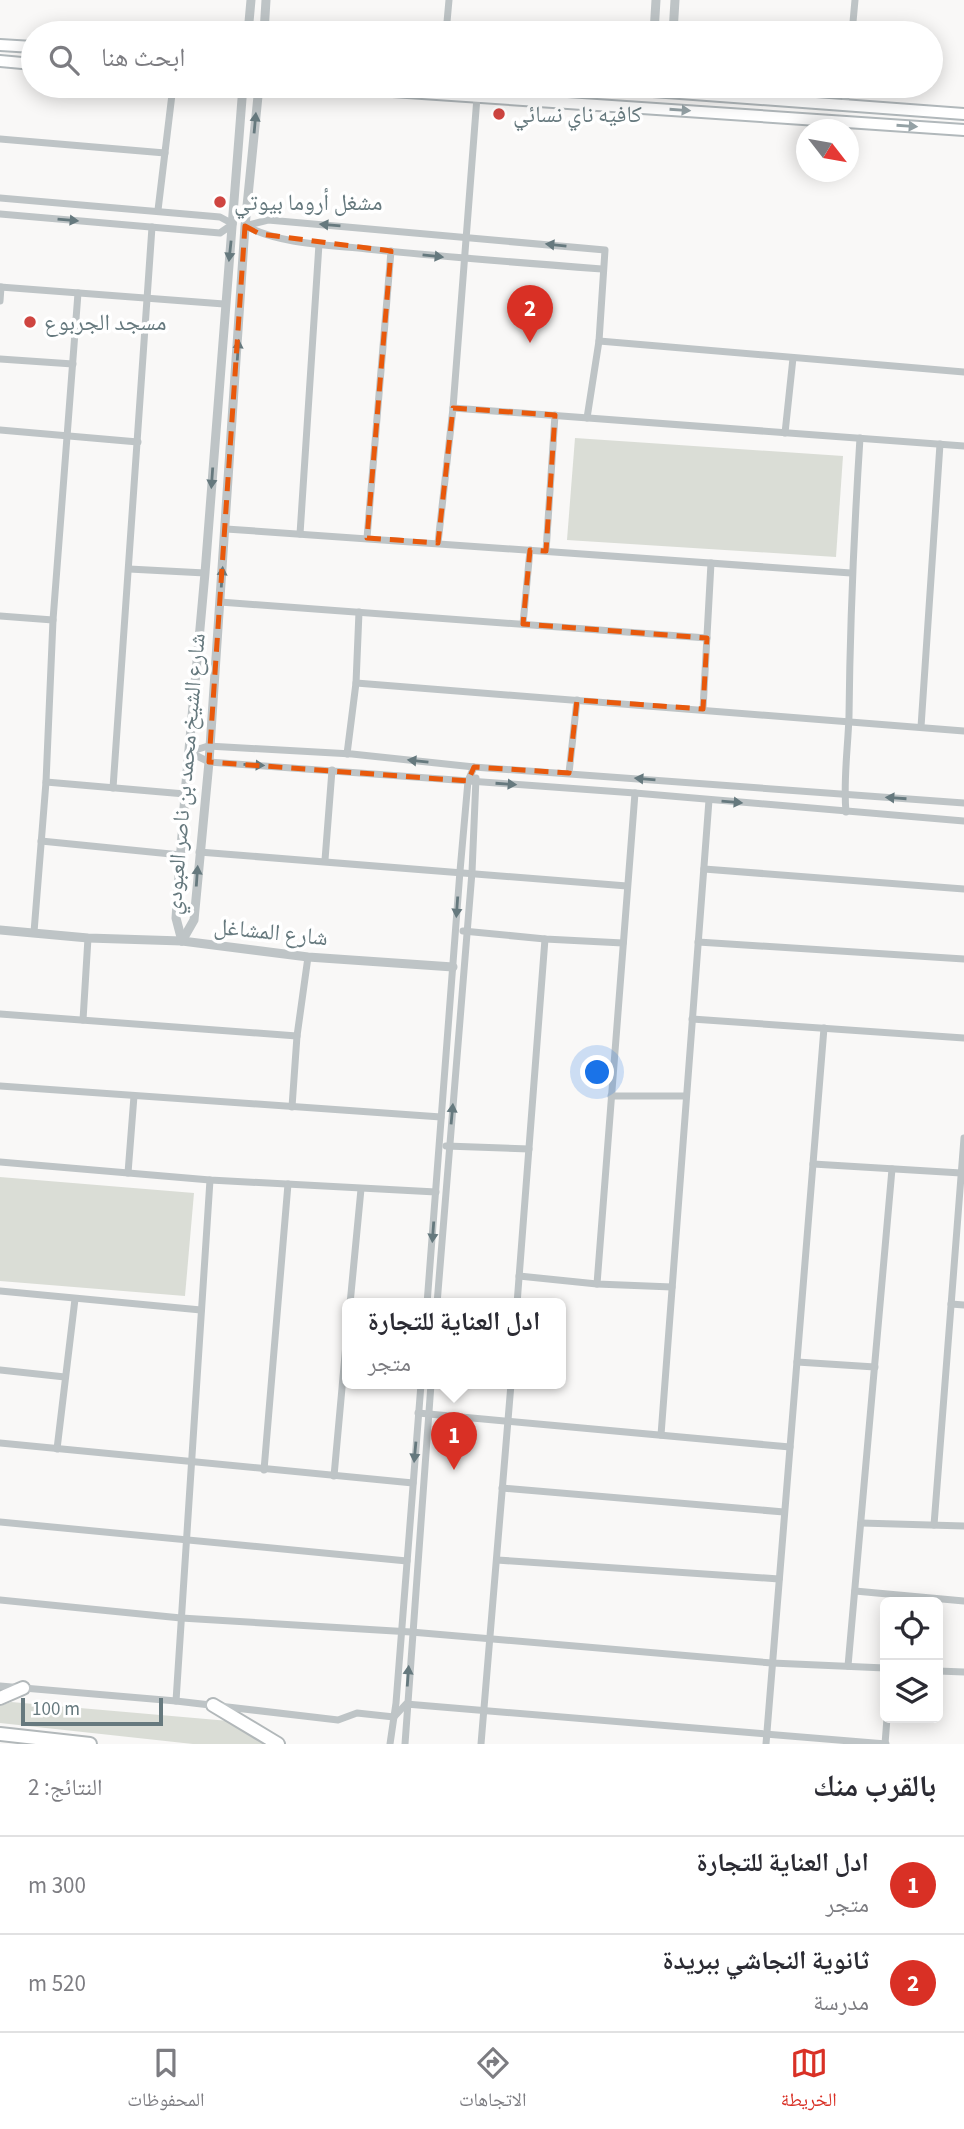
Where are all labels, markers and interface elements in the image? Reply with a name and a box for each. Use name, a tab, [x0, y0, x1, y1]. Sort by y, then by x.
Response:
search box	[21, 21, 943, 98]
text: ابحث هنا	[101, 39, 185, 76]
icon: search	[45, 41, 83, 79]
place label: كافيه ناي نسائي	[513, 98, 642, 132]
one-way arrow	[670, 105, 692, 116]
marker: كافيه ناي نسائي	[491, 106, 507, 122]
one-way arrow	[250, 112, 261, 134]
north arrow	[796, 119, 859, 182]
one-way arrow	[897, 121, 919, 132]
place label: مشغل أروما بيوتي	[234, 186, 383, 220]
marker: مشغل أروما بيوتي	[212, 194, 228, 210]
one-way arrow	[57, 215, 79, 226]
one-way arrow	[319, 219, 341, 230]
one-way arrow	[545, 239, 567, 250]
one-way arrow	[225, 241, 236, 263]
one-way arrow	[422, 250, 444, 261]
pin: 2	[507, 285, 553, 343]
place label: مسجد الجربوع	[44, 306, 167, 339]
marker: مسجد الجربوع	[22, 314, 38, 330]
one-way arrow	[232, 338, 243, 360]
one-way arrow	[206, 467, 217, 489]
one-way arrow	[217, 565, 228, 587]
street label: شارع الشيخ محمد بن ناصر العبودي	[156, 632, 216, 916]
one-way arrow	[407, 755, 429, 766]
one-way arrow	[244, 760, 266, 771]
one-way arrow	[633, 773, 655, 784]
one-way arrow	[495, 779, 517, 790]
one-way arrow	[885, 793, 907, 804]
one-way arrow	[722, 797, 744, 808]
one-way arrow	[192, 865, 203, 887]
one-way arrow	[452, 896, 463, 918]
street label: شارع المشاغل	[212, 910, 330, 954]
your location	[580, 1055, 614, 1089]
one-way arrow	[447, 1102, 458, 1124]
one-way arrow	[427, 1221, 438, 1243]
popup	[342, 1298, 566, 1389]
text: ادل العناية للتجارة	[368, 1303, 540, 1340]
text: متجر	[368, 1347, 411, 1380]
pin: 1	[431, 1412, 477, 1470]
one-way arrow	[409, 1441, 420, 1463]
map controls	[880, 1597, 943, 1723]
button: locate	[880, 1597, 943, 1660]
button: layers	[880, 1660, 943, 1723]
one-way arrow	[403, 1665, 414, 1687]
scale bar	[21, 1695, 163, 1727]
text: 100 m	[32, 1696, 80, 1723]
text: بالقرب منك	[813, 1765, 936, 1808]
text: النتائج: 2	[28, 1771, 103, 1804]
text: ادل العناية للتجارة	[696, 1844, 869, 1881]
text: 300 m	[28, 1869, 86, 1902]
text: 1	[907, 1869, 919, 1902]
text: متجر	[826, 1888, 869, 1921]
text: ثانوية النجاشي ببريدة	[662, 1942, 869, 1979]
text: 520 m	[28, 1967, 86, 2000]
text: 2	[907, 1967, 919, 2000]
text: مدرسة	[813, 1986, 869, 2019]
tab: المحفوظات	[127, 2044, 205, 2118]
tab: الاتجاهات	[459, 2044, 526, 2118]
tab: الخريطة	[781, 2044, 837, 2118]

